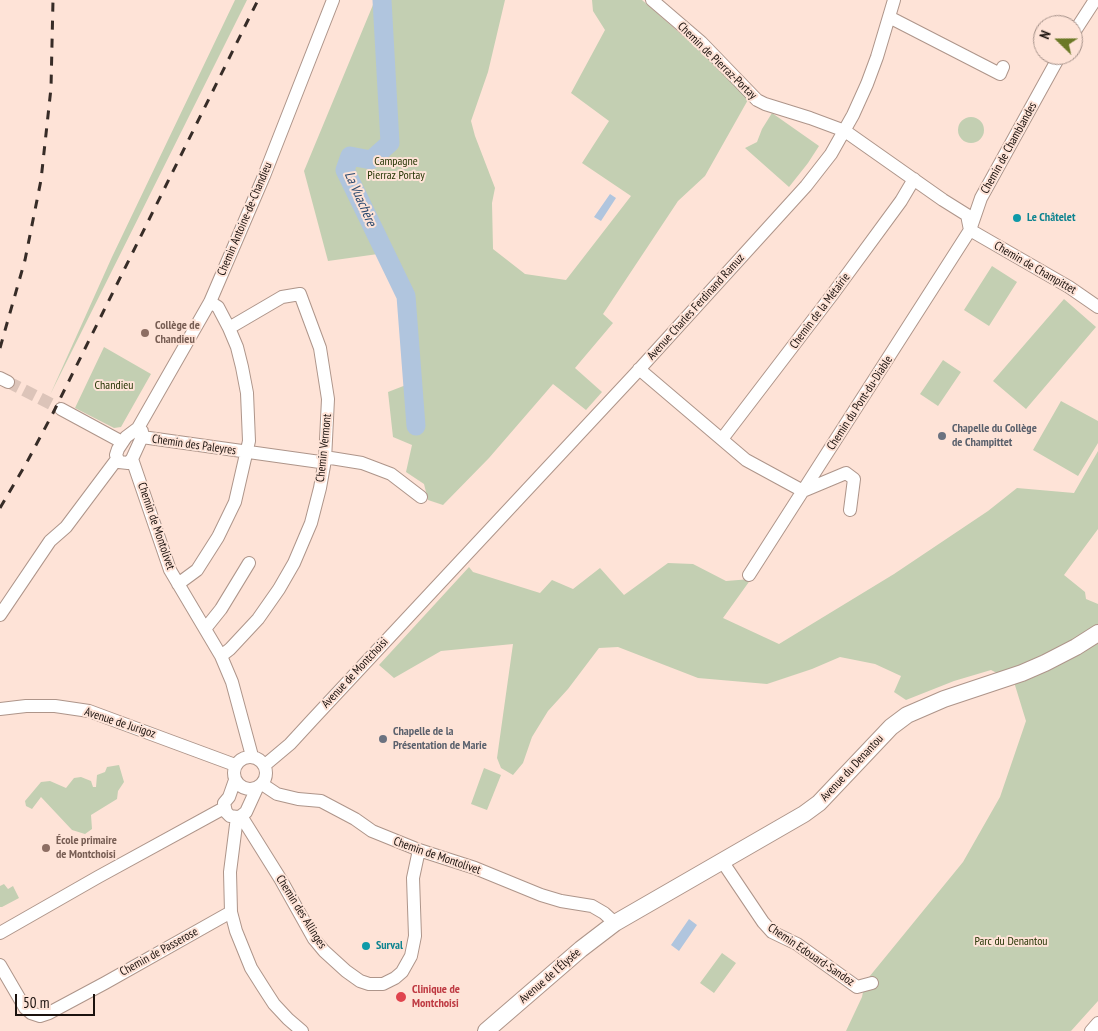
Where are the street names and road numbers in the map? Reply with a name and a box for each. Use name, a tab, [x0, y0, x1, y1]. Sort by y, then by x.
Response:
street label: Chemin de Pierraz-Portay	[674, 19, 760, 103]
street label: Chemin de Chamblandes	[978, 100, 1040, 196]
street label: Chemin Antoine-de-Chandieu	[215, 160, 275, 278]
street label: Chemin de Champittet	[991, 239, 1079, 297]
street label: Avenue Charles Ferdinand Ramuz	[644, 251, 748, 363]
street label: Chemin de la Métairie	[787, 270, 853, 352]
street label: Chemin du Pont-du-Diable	[824, 353, 896, 453]
street label: Chemin Vermont	[313, 413, 335, 483]
street label: Chemin des Paleyres	[151, 432, 237, 458]
street label: Chemin de Montolivet	[134, 480, 178, 572]
street label: Avenue de Montchoisi	[319, 635, 391, 711]
street label: Avenue de Jurigoz	[83, 705, 157, 741]
street label: Avenue du Denantou	[817, 732, 887, 804]
street label: Chemin de Montolivet	[391, 834, 483, 878]
street label: Chemin des Allinges	[273, 873, 329, 951]
street label: Chemin Edouard-Sandoz	[765, 921, 857, 989]
street label: Chemin de Passerose	[117, 925, 201, 979]
street label: Avenue de l'Élysée	[516, 945, 584, 1007]

